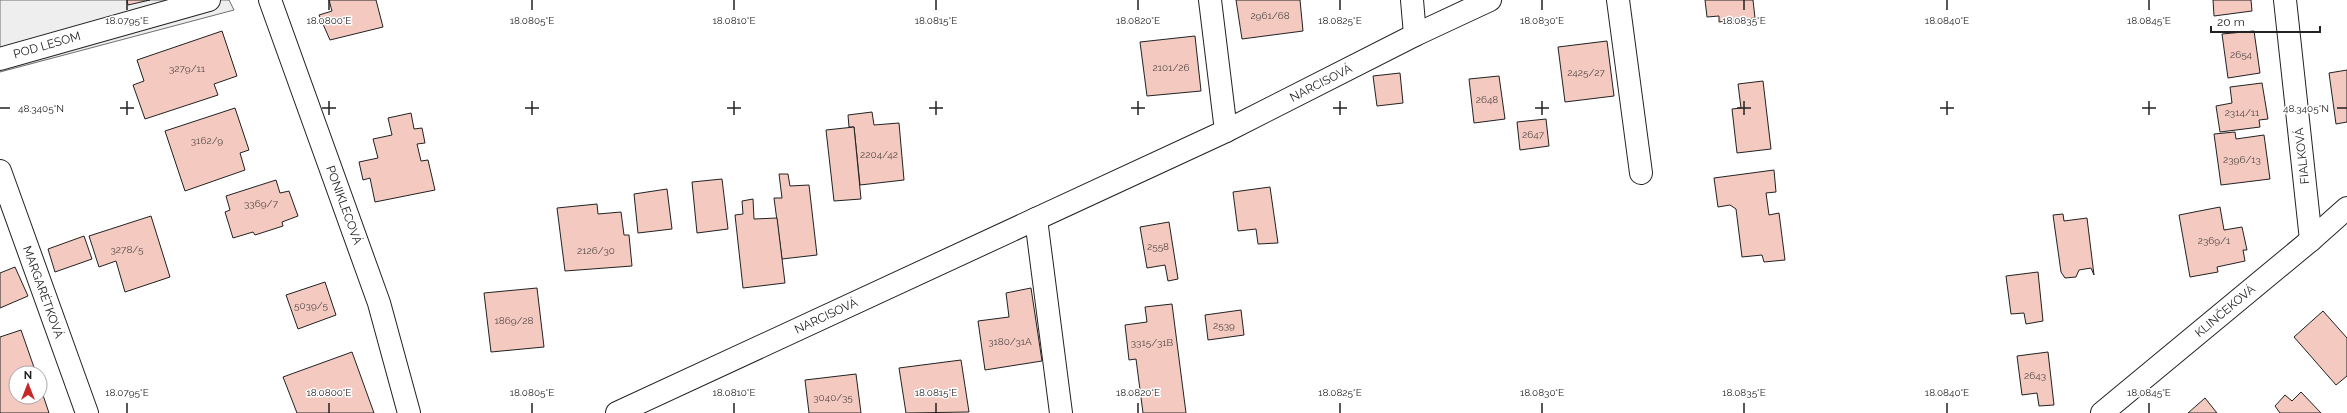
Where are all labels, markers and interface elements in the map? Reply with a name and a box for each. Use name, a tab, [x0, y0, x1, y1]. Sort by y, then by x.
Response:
scale bar	[2211, 8, 2320, 34]
house number: 2961/68	[1250, 10, 1290, 21]
text: 18.0795°E	[105, 15, 149, 26]
text: 18.0800°E	[307, 15, 351, 26]
text: 18.0805°E	[510, 15, 554, 26]
text: 18.0810°E	[712, 15, 756, 26]
text: 18.0815°E	[915, 15, 957, 26]
text: 18.0820°E	[1116, 15, 1160, 26]
text: 18.0825°E	[1318, 15, 1362, 26]
text: 18.0830°E	[1520, 15, 1564, 26]
text: 18.0835°E	[1722, 15, 1766, 26]
text: 18.0840°E	[1925, 15, 1969, 26]
text: 18.0845°E	[2127, 15, 2171, 26]
text: 20 m	[2217, 15, 2245, 29]
street label: POD LESOM	[12, 29, 82, 61]
house number: 2654	[2230, 49, 2253, 60]
street label: NARCISOVÁ	[1288, 61, 1354, 105]
house number: 2101/26	[1153, 62, 1189, 73]
house number: 3279/11	[169, 63, 206, 74]
house number: 2425/27	[1567, 67, 1605, 78]
house number: 2648	[1476, 94, 1498, 105]
text: 48.3405°N	[18, 103, 64, 114]
text: 48.3405°N	[2283, 103, 2329, 114]
house number: 2314/11	[2225, 107, 2260, 118]
street label: FIALKOVÁ	[2292, 127, 2312, 185]
house number: 2647	[1522, 129, 1545, 140]
house number: 3162/9	[191, 135, 223, 146]
house number: 2204/42	[860, 149, 898, 160]
house number: 2396/13	[2223, 154, 2261, 165]
street label: PONIKLECOVÁ	[323, 164, 365, 246]
house number: 3369/7	[244, 198, 279, 209]
house number: 2369/1	[2198, 235, 2231, 246]
house number: 2558	[1147, 241, 1169, 252]
street label: MARGARÉTKOVÁ	[20, 244, 66, 340]
house number: 3278/5	[111, 244, 144, 255]
house number: 2126/30	[577, 245, 615, 256]
street label: KLINČEKOVÁ	[2192, 282, 2258, 340]
street label: NARCISOVÁ	[792, 295, 860, 337]
house number: 5039/5	[294, 300, 328, 311]
house number: 1869/28	[494, 315, 534, 326]
house number: 2539	[1213, 320, 1235, 331]
house number: 3180/31A	[988, 336, 1032, 347]
house number: 3315/31B	[1131, 337, 1174, 348]
north arrow	[8, 365, 48, 405]
text: N	[24, 369, 32, 382]
house number: 2643	[2024, 370, 2046, 381]
text: 18.0795°E	[105, 387, 149, 398]
text: 18.0800°E	[307, 387, 351, 398]
text: 18.0805°E	[510, 387, 554, 398]
text: 18.0810°E	[712, 387, 756, 398]
text: 18.0815°E	[915, 387, 957, 398]
text: 18.0820°E	[1116, 387, 1160, 398]
text: 18.0825°E	[1318, 387, 1362, 398]
text: 18.0830°E	[1520, 387, 1564, 398]
text: 18.0835°E	[1722, 387, 1766, 398]
text: 18.0840°E	[1925, 387, 1969, 398]
text: 18.0845°E	[2127, 387, 2171, 398]
house number: 3040/35	[813, 392, 853, 403]

